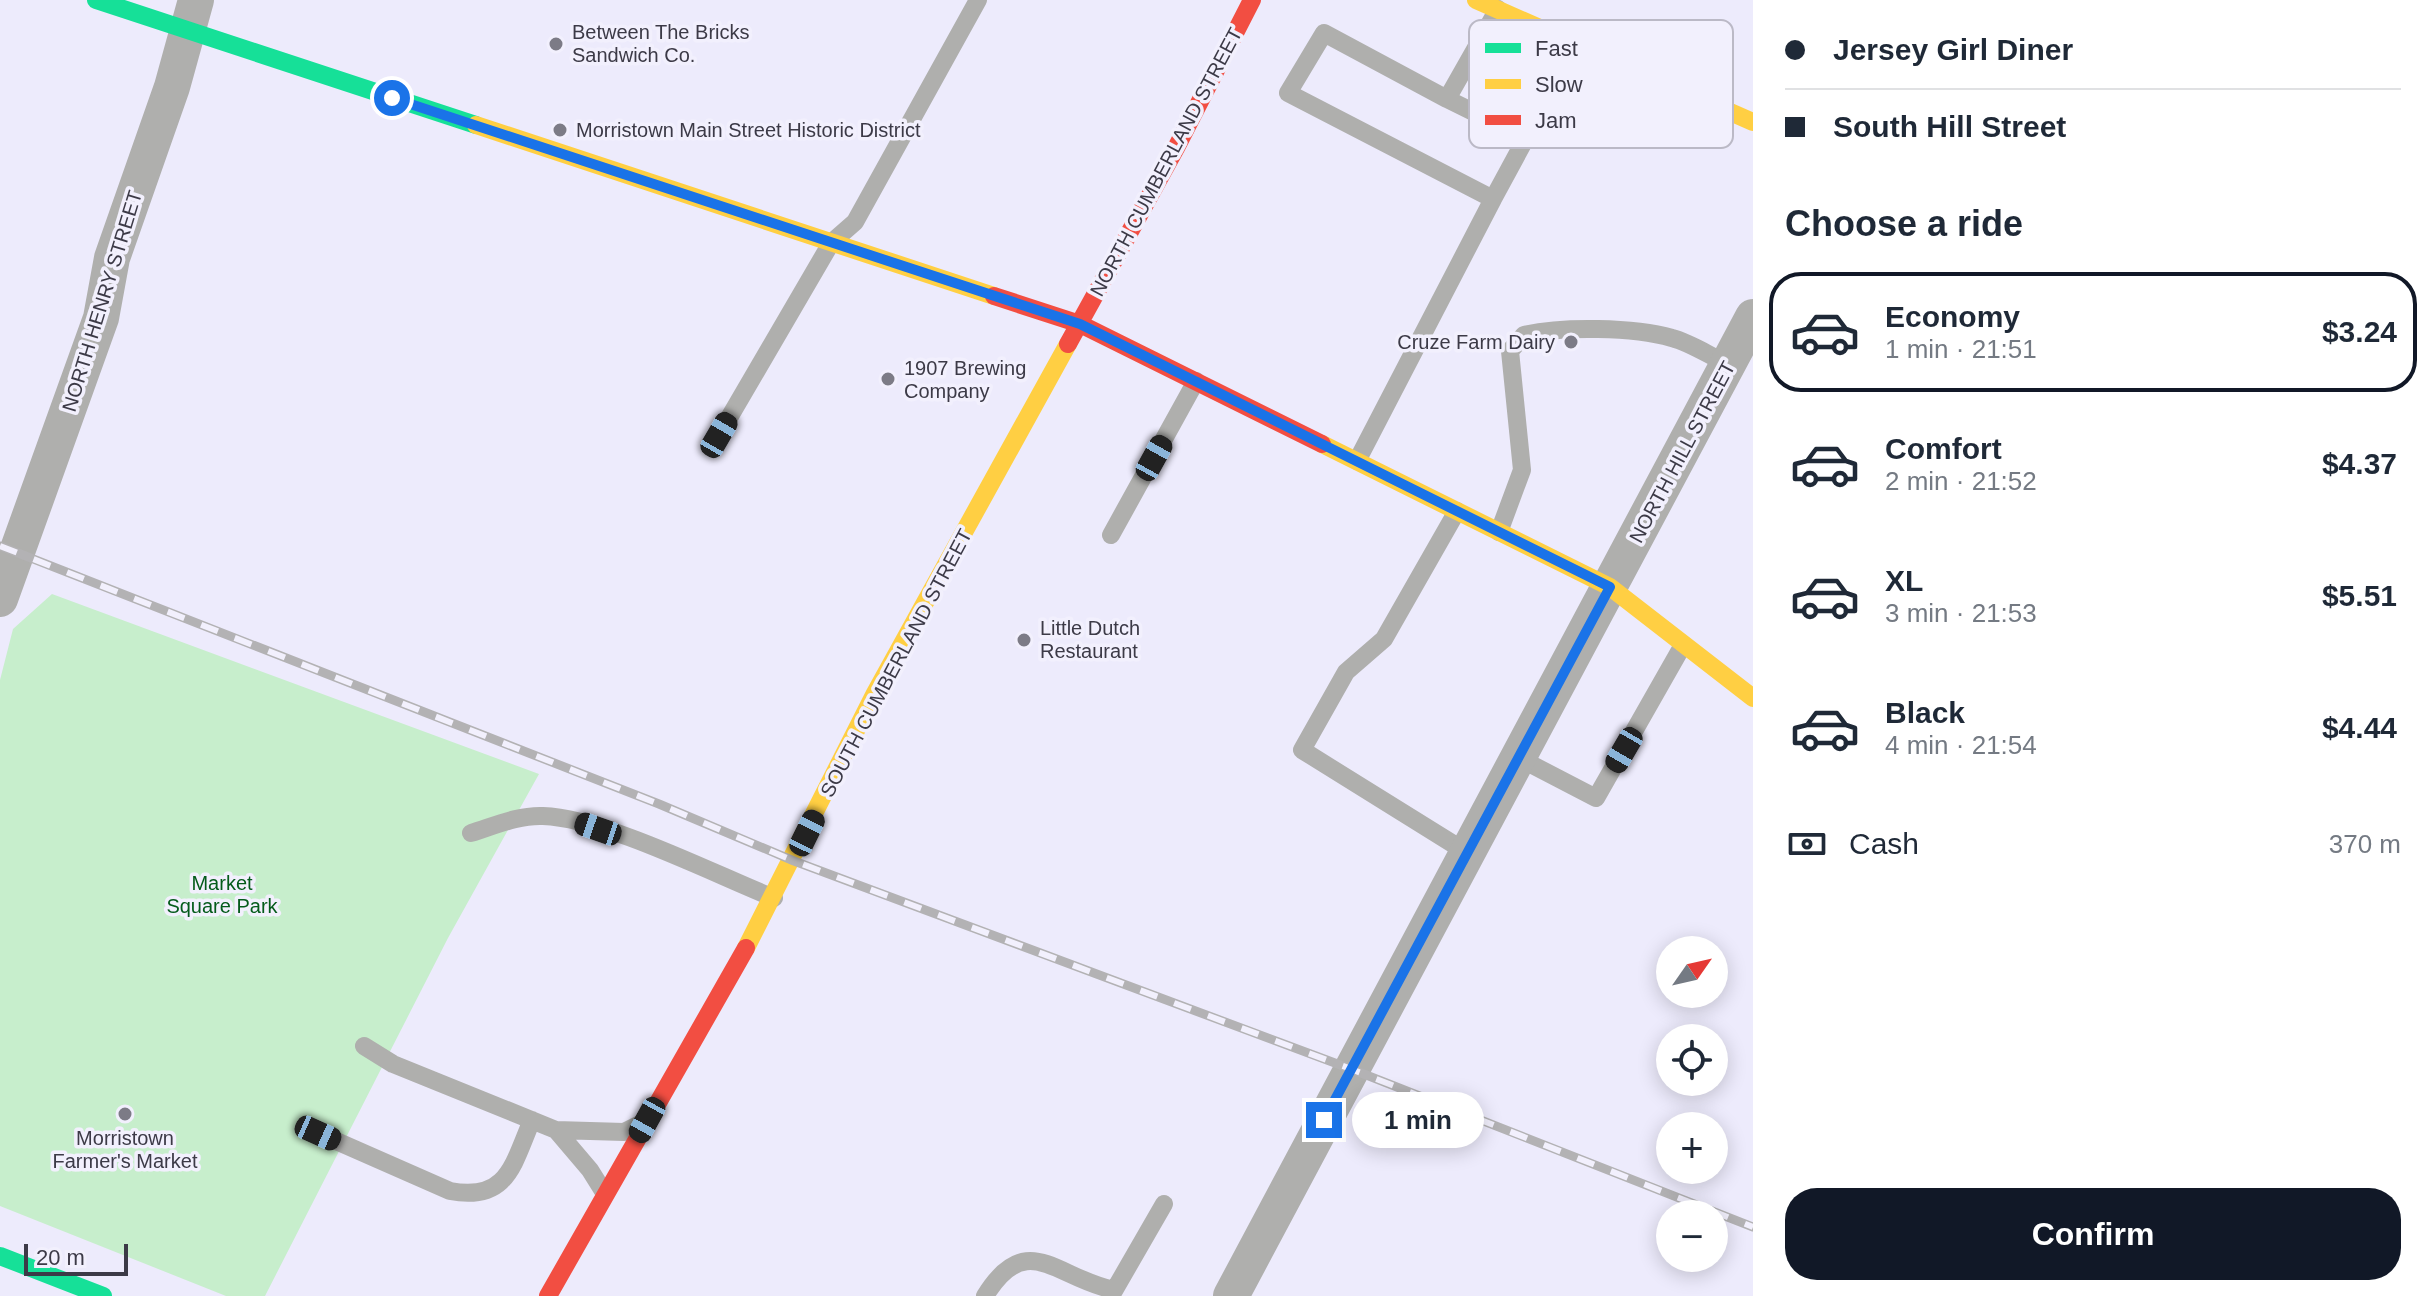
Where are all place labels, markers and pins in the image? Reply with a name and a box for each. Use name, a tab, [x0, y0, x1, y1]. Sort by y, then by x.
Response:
place label: Between The Bricks Sandwich Co.	[572, 21, 750, 66]
marker: Between The Bricks Sandwich Co.	[547, 35, 565, 53]
place label: Morristown Main Street Historic District	[576, 119, 921, 141]
marker: Morristown Main Street Historic District	[551, 121, 569, 139]
place label: Cruze Farm Dairy	[1397, 331, 1555, 353]
marker: Cruze Farm Dairy	[1562, 333, 1580, 351]
place label: 1907 Brewing Company	[904, 357, 1026, 402]
marker: 1907 Brewing Company	[879, 370, 897, 388]
place label: Little Dutch Restaurant	[1040, 617, 1140, 662]
marker: Little Dutch Restaurant	[1015, 631, 1033, 649]
marker: Morristown Farmer's Market	[116, 1105, 134, 1123]
place label: Morristown Farmer's Market	[53, 1127, 198, 1172]

